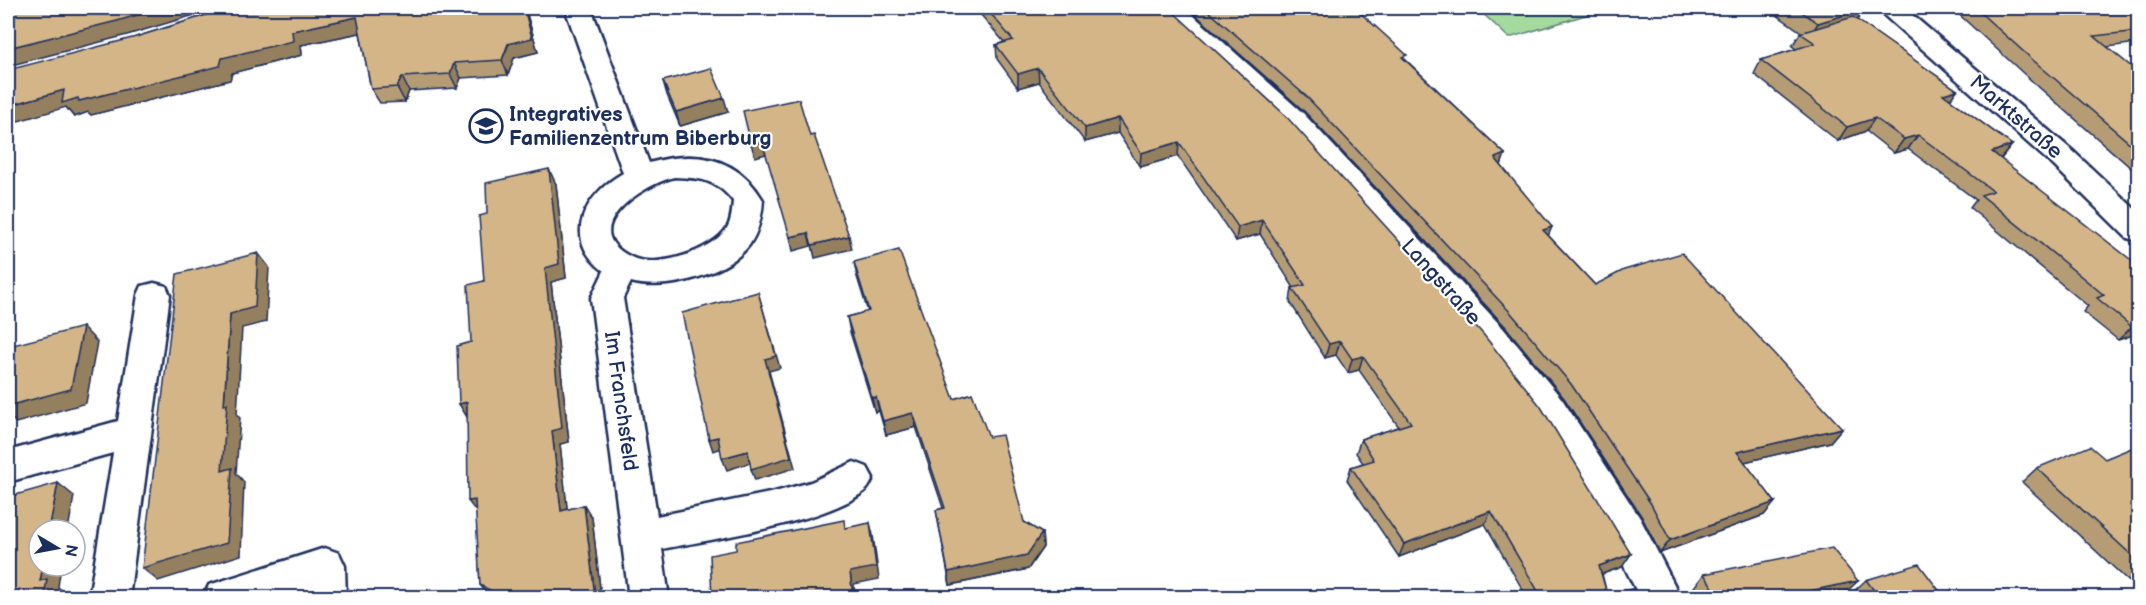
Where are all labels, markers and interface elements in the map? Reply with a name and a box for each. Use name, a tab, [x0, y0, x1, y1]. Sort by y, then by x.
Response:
street label: Marktstraße	[1964, 70, 2068, 164]
place label: Integratives Familienzentrum Biberburg	[509, 102, 771, 151]
school or university icon: Integratives Familienzentrum Biberburg	[468, 108, 504, 144]
street label: Langstraße	[1396, 234, 1486, 330]
street label: Im Franchsfeld	[599, 330, 643, 472]
north arrow	[27, 518, 87, 578]
text: N	[60, 543, 81, 558]

